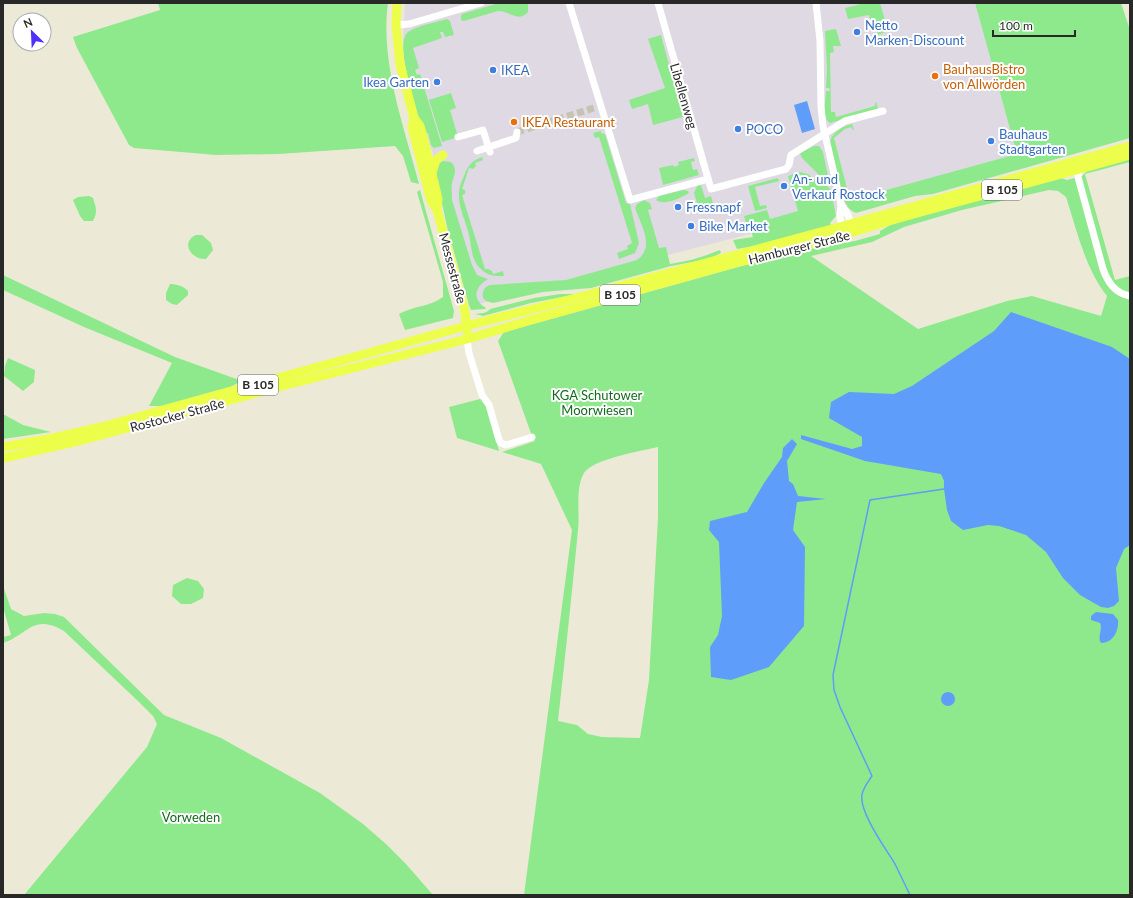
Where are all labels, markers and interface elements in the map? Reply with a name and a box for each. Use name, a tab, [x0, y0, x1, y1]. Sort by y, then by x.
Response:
north arrow	[12, 12, 52, 52]
scale bar	[993, 12, 1075, 38]
text: N	[21, 15, 34, 30]
place label: Netto Marken-Discount	[865, 17, 965, 48]
text: 100 m	[999, 18, 1033, 33]
marker: Netto Marken-Discount	[852, 27, 862, 37]
street label: Libellenweg	[667, 61, 701, 131]
place label: BauhausBistro von Allwörden	[943, 61, 1025, 92]
place label: IKEA	[501, 62, 530, 78]
marker: IKEA	[488, 65, 498, 75]
marker: BauhausBistro von Allwörden	[930, 71, 940, 81]
place label: Ikea Garten	[363, 74, 429, 90]
marker: Ikea Garten	[432, 77, 442, 87]
place label: IKEA Restaurant	[522, 114, 615, 130]
marker: IKEA Restaurant	[509, 117, 519, 127]
place label: POCO	[746, 121, 783, 137]
marker: POCO	[733, 124, 743, 134]
place label: Bauhaus Stadtgarten	[999, 126, 1066, 157]
marker: Bauhaus Stadtgarten	[986, 136, 996, 146]
place label: An- und Verkauf Rostock	[792, 171, 885, 202]
road number: B 105	[982, 180, 1022, 200]
marker: An- und Verkauf Rostock	[779, 181, 789, 191]
place label: Fressnapf	[686, 199, 741, 215]
marker: Fressnapf	[673, 202, 683, 212]
place label: Bike Market	[699, 218, 768, 234]
marker: Bike Market	[686, 221, 696, 231]
street label: Hamburger Straße	[747, 227, 852, 267]
street label: Messestraße	[436, 231, 470, 305]
road number: B 105	[600, 285, 640, 305]
road number: B 105	[238, 375, 278, 395]
park label: KGA Schutower Moorwiesen	[552, 387, 643, 418]
street label: Rostocker Straße	[128, 395, 226, 435]
park label: Vorweden	[162, 809, 220, 825]

